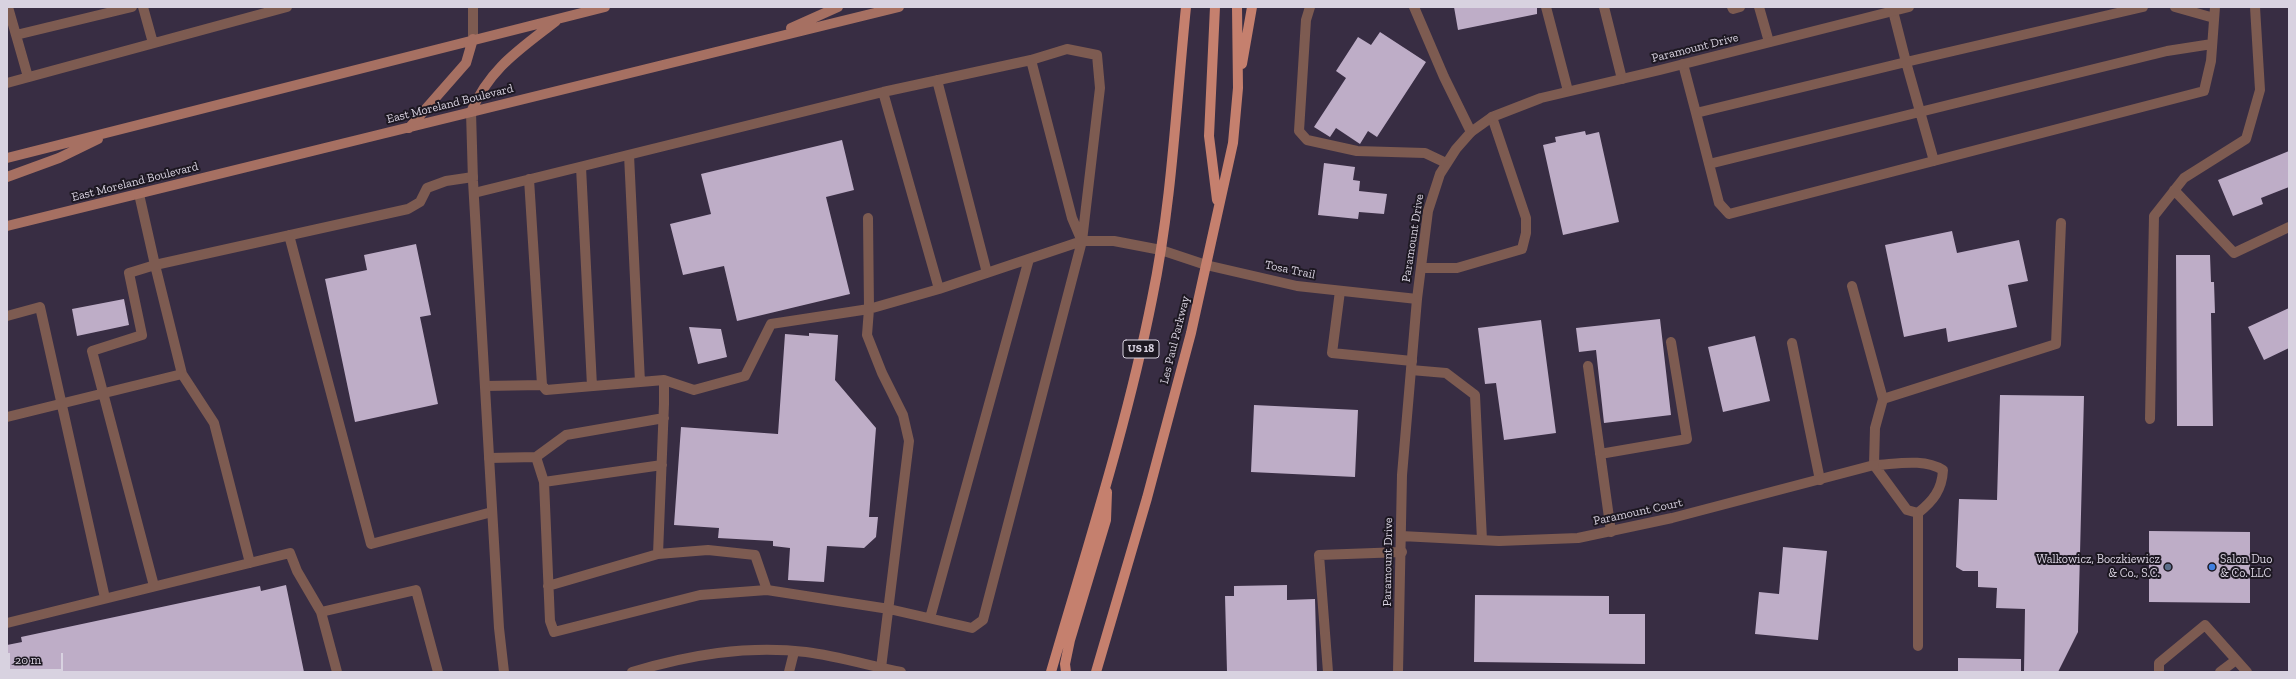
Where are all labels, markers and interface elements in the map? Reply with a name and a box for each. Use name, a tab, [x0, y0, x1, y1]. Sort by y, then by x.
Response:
street label: Paramount Drive	[1650, 30, 1740, 66]
street label: East Moreland Boulevard	[385, 81, 515, 127]
street label: East Moreland Boulevard	[70, 159, 200, 205]
street label: Paramount Drive	[1399, 193, 1427, 283]
street label: Tosa Trail	[1263, 258, 1317, 282]
street label: Les Paul Parkway	[1157, 295, 1193, 385]
road number: US 18	[1123, 340, 1159, 358]
street label: Paramount Court	[1592, 496, 1684, 528]
street label: Paramount Drive	[1380, 517, 1396, 607]
place label: Walkowicz, Boczkiewicz & Co., S.C.	[2036, 553, 2160, 581]
place label: Salon Duo & Co. LLC	[2220, 553, 2272, 581]
marker: Walkowicz, Boczkiewicz & Co., S.C.	[2163, 562, 2173, 572]
marker: Salon Duo & Co. LLC	[2207, 562, 2217, 572]
scale bar	[10, 645, 65, 671]
text: 20 m	[15, 653, 41, 667]

